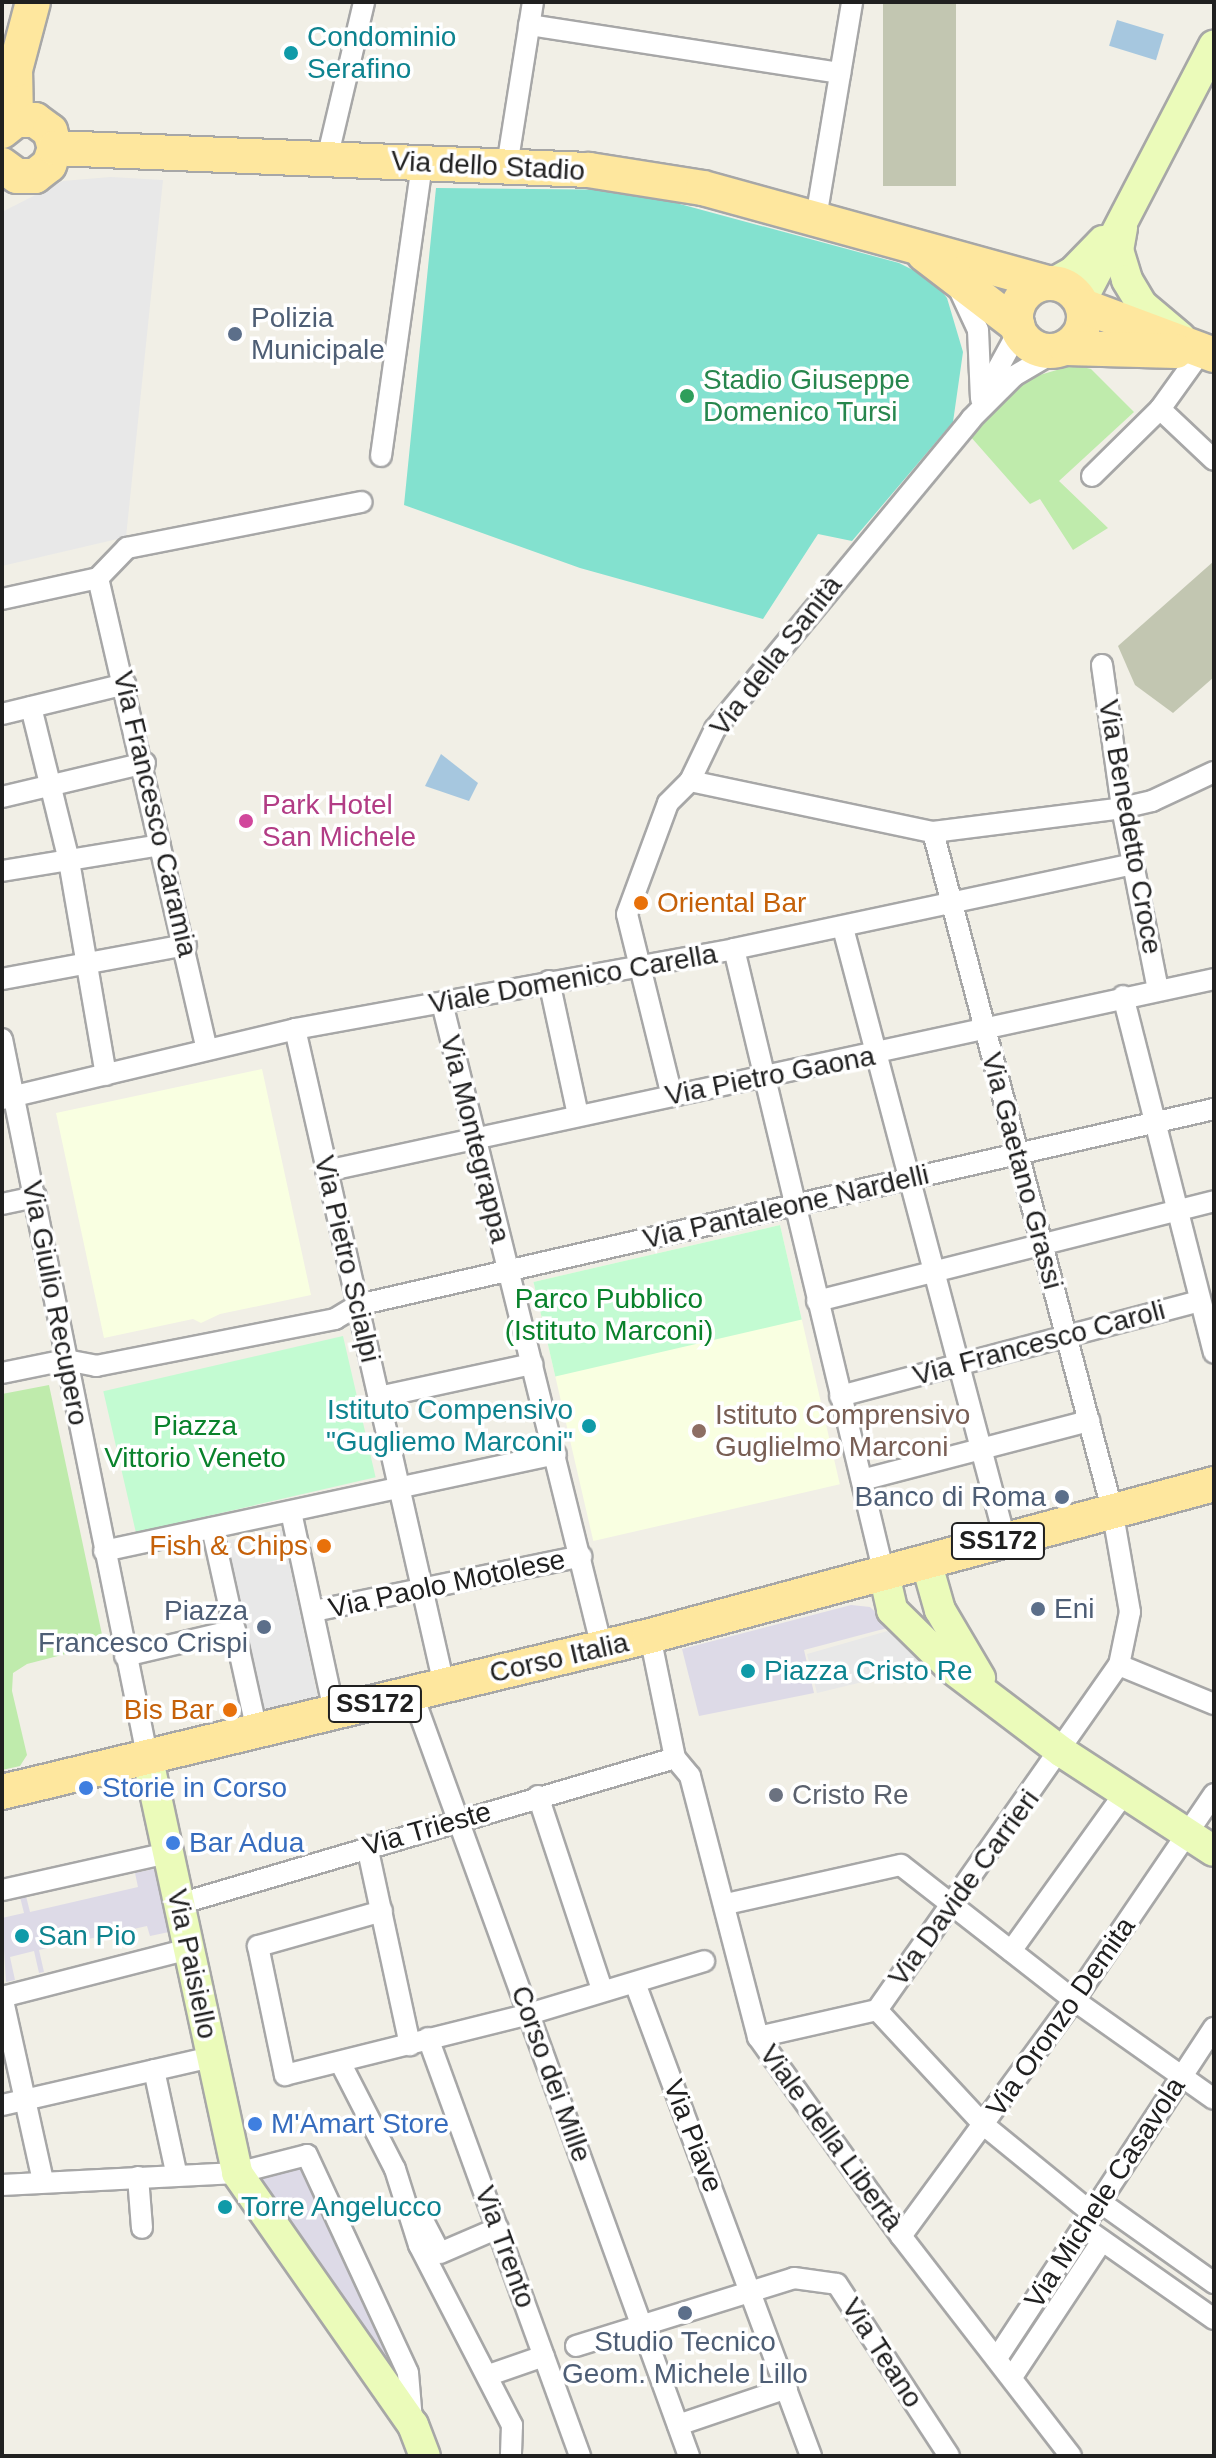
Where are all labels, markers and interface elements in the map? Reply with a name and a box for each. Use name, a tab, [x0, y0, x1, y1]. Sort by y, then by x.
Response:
place label: Condominio Serafino	[307, 20, 456, 86]
marker: Condominio Serafino	[282, 44, 300, 62]
street label: Via dello Stadio	[390, 144, 586, 188]
place label: Polizia Municipale	[251, 301, 385, 367]
marker: Polizia Municipale	[226, 325, 244, 343]
place label: Stadio Giuseppe Domenico Tursi	[703, 363, 910, 429]
marker: Stadio Giuseppe Domenico Tursi	[678, 387, 696, 405]
street label: Via della Sanità	[703, 569, 849, 743]
street label: Via Francesco Caramia	[106, 668, 204, 960]
street label: Via Benedetto Croce	[1091, 697, 1169, 957]
place label: Park Hotel San Michele	[262, 788, 416, 854]
marker: Park Hotel San Michele	[237, 812, 255, 830]
place label: Oriental Bar	[657, 886, 806, 920]
marker: Oriental Bar	[632, 894, 650, 912]
street label: Viale Domenico Carella	[426, 937, 720, 1021]
street label: Via Montegrappa	[433, 1032, 517, 1246]
street label: Via Pietro Gaona	[662, 1039, 878, 1113]
street label: Via Gaetano Grassi	[974, 1049, 1070, 1293]
street label: Via Pietro Scialpi	[307, 1152, 387, 1366]
street label: Via Pantaleone Nardelli	[640, 1158, 932, 1256]
street label: Via Giulio Recupero	[15, 1178, 95, 1428]
park label: Parco Pubblico (Istituto Marconi)	[505, 1282, 713, 1348]
street label: Via Francesco Caroli	[909, 1293, 1169, 1393]
place label: Istituto Compensivo "Gugliemo Marconi"	[326, 1393, 573, 1459]
place label: Istituto Comprensivo Guglielmo Marconi	[715, 1398, 970, 1464]
park label: Piazza Vittorio Veneto	[104, 1409, 286, 1475]
marker: Istituto Compensivo "Gugliemo Marconi"	[580, 1417, 598, 1435]
marker: Istituto Comprensivo Guglielmo Marconi	[690, 1422, 708, 1440]
place label: Banco di Roma	[855, 1480, 1046, 1514]
marker: Banco di Roma	[1053, 1488, 1071, 1506]
road number: SS172	[950, 1519, 1046, 1563]
place label: Fish & Chips	[149, 1529, 308, 1563]
marker: Fish & Chips	[315, 1537, 333, 1555]
street label: Via Paolo Motolese	[326, 1543, 568, 1625]
place label: Eni	[1054, 1592, 1094, 1626]
place label: Piazza Francesco Crispi	[38, 1594, 248, 1660]
marker: Eni	[1029, 1600, 1047, 1618]
marker: Piazza Francesco Crispi	[255, 1618, 273, 1636]
street label: Corso Italia	[486, 1626, 632, 1690]
place label: Piazza Cristo Re	[764, 1654, 973, 1688]
marker: Piazza Cristo Re	[739, 1662, 757, 1680]
road number: SS172	[327, 1682, 423, 1726]
place label: Bis Bar	[124, 1693, 214, 1727]
marker: Bis Bar	[221, 1701, 239, 1719]
place label: Storie in Corso	[102, 1771, 287, 1805]
place label: Cristo Re	[792, 1778, 909, 1812]
marker: Storie in Corso	[77, 1779, 95, 1797]
street label: Via Davide Carrieri	[882, 1783, 1046, 1993]
marker: Cristo Re	[767, 1786, 785, 1804]
street label: Via Trieste	[359, 1795, 495, 1863]
place label: Bar Adua	[189, 1826, 306, 1860]
marker: Bar Adua	[164, 1834, 182, 1852]
street label: Via Paisiello	[160, 1886, 224, 2042]
street label: Via Oronzo Demita	[980, 1911, 1142, 2123]
place label: San Pio	[38, 1919, 136, 1953]
marker: San Pio	[13, 1927, 31, 1945]
street label: Corso dei Mille	[504, 1981, 598, 2167]
street label: Viale della Libertà	[752, 2038, 910, 2238]
street label: Via Michele Casavola	[1018, 2071, 1192, 2315]
street label: Via Piave	[656, 2075, 730, 2197]
place label: M'Amart Store	[271, 2107, 449, 2141]
marker: M'Amart Store	[246, 2115, 264, 2133]
street label: Via Trento	[467, 2181, 543, 2313]
place label: Torre Angelucco	[241, 2190, 443, 2224]
marker: Torre Angelucco	[216, 2198, 234, 2216]
street label: Via Teano	[834, 2292, 930, 2414]
marker: Studio Tecnico Geom. Michele Lillo	[676, 2304, 694, 2322]
place label: Studio Tecnico Geom. Michele Lillo	[562, 2325, 808, 2391]

